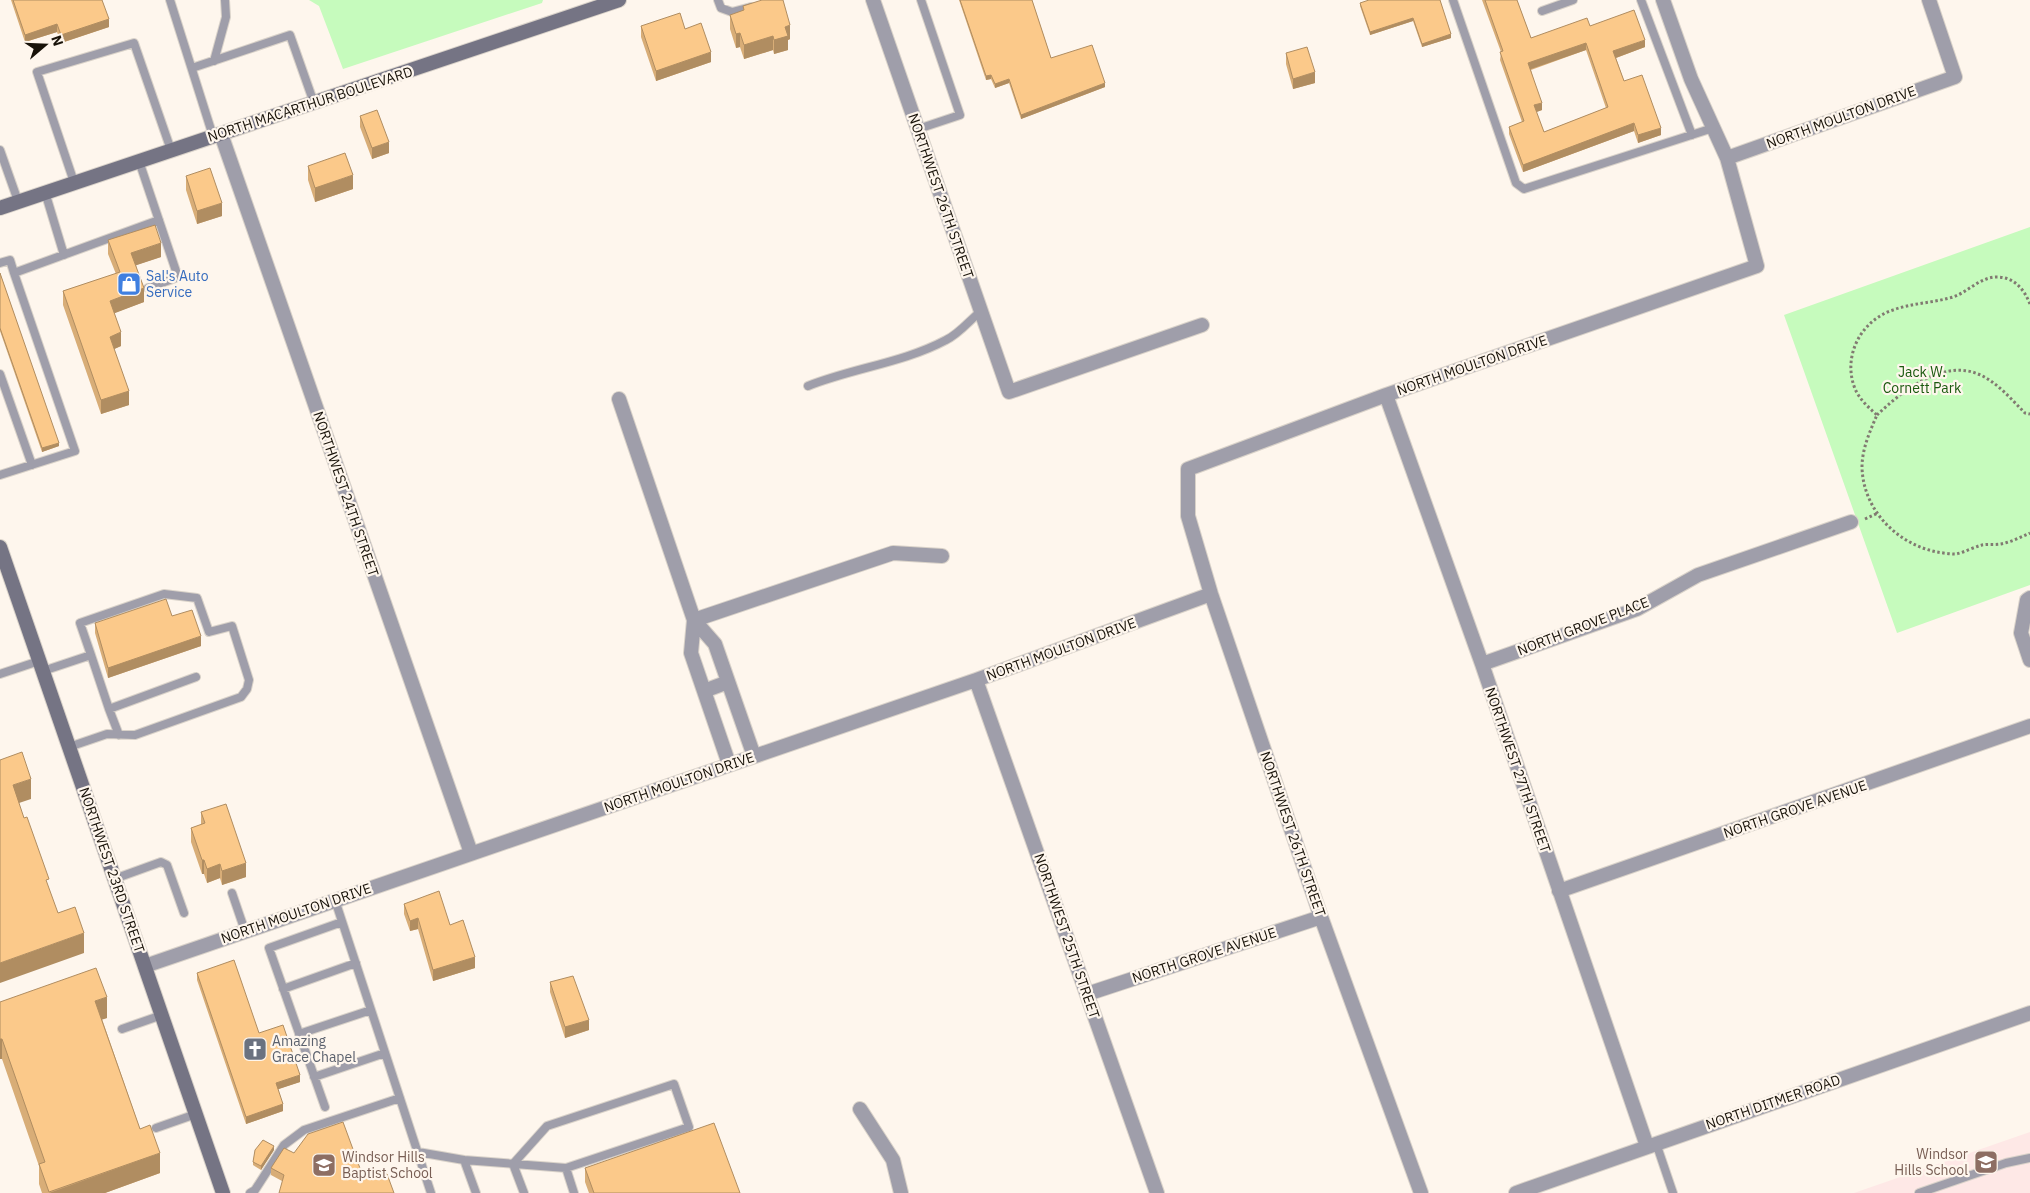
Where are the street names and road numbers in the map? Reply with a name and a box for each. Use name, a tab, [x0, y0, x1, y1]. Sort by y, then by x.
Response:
street label: NORTH MACARTHUR BOULEVARD	[205, 62, 415, 146]
street label: NORTH MOULTON DRIVE	[1764, 82, 1918, 152]
street label: NORTHWEST 26TH STREET	[904, 111, 978, 281]
street label: NORTH MOULTON DRIVE	[1394, 331, 1550, 399]
street label: NORTHWEST 24TH STREET	[309, 409, 383, 579]
street label: NORTH GROVE PLACE	[1515, 593, 1651, 659]
street label: NORTH MOULTON DRIVE	[984, 614, 1138, 684]
street label: NORTHWEST 27TH STREET	[1481, 685, 1555, 855]
street label: NORTH MOULTON DRIVE	[601, 748, 757, 816]
street label: NORTHWEST 26TH STREET	[1256, 749, 1330, 919]
street label: NORTH GROVE AVENUE	[1721, 776, 1869, 842]
street label: NORTHWEST 23RD STREET	[75, 785, 149, 955]
street label: NORTHWEST 25TH STREET	[1030, 851, 1104, 1021]
street label: NORTH MOULTON DRIVE	[218, 879, 374, 947]
street label: NORTH GROVE AVENUE	[1130, 923, 1278, 987]
street label: NORTH DITMER ROAD	[1703, 1070, 1843, 1134]

